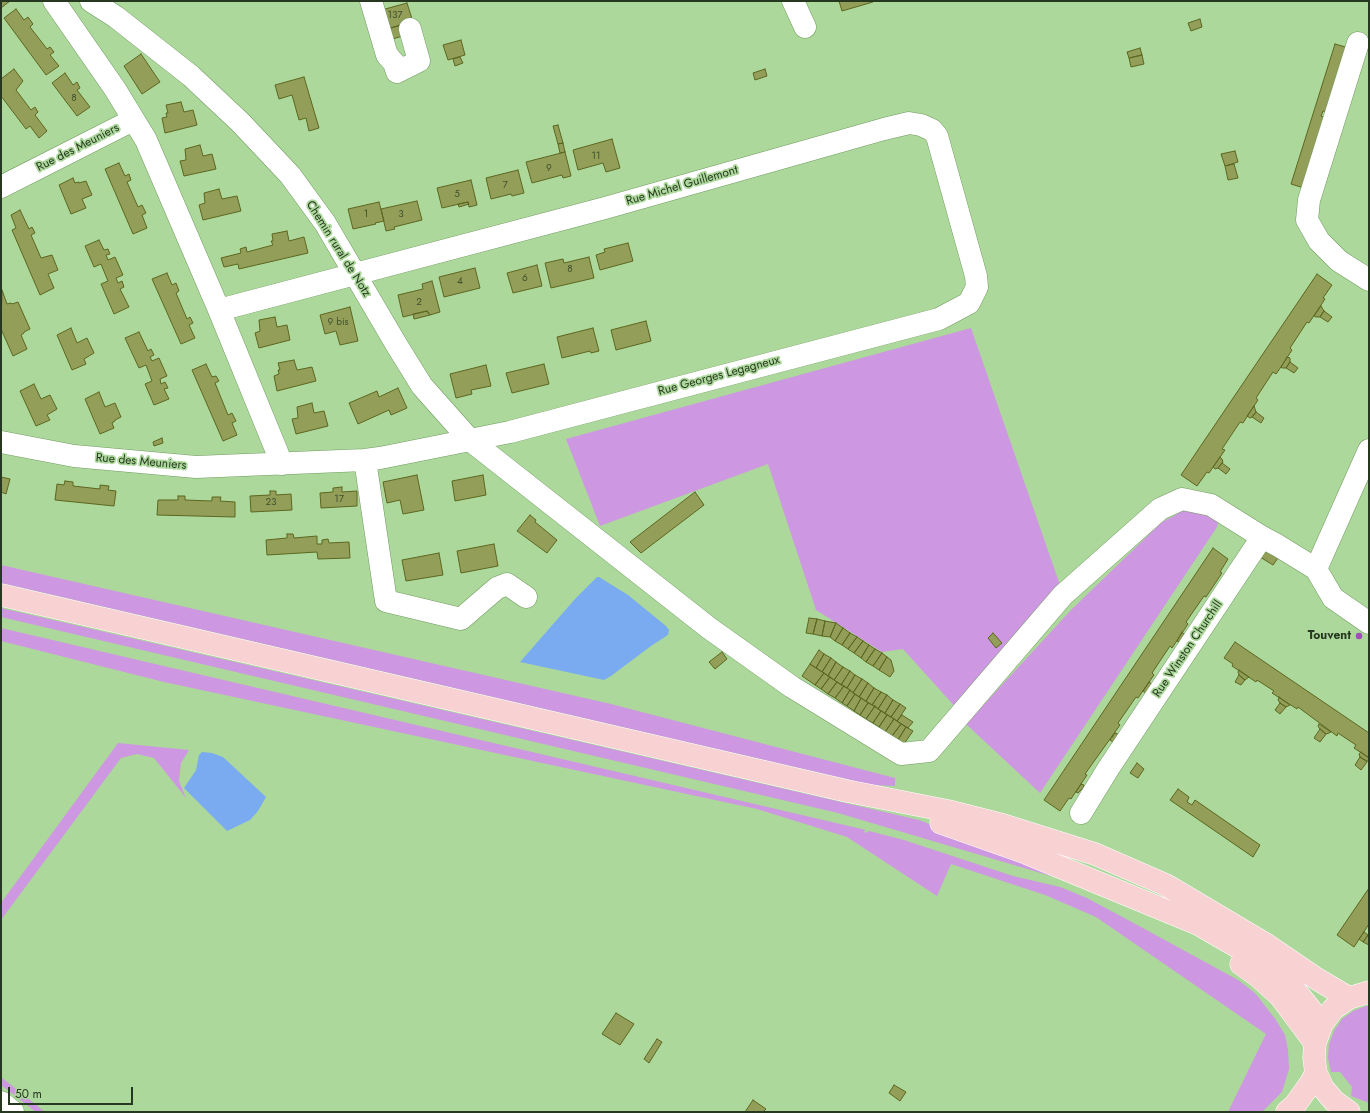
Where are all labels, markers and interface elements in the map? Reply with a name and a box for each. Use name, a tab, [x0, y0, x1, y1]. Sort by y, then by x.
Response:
house number: 137	[387, 10, 403, 22]
house number: 8	[71, 93, 77, 105]
street label: Rue des Meuniers	[34, 121, 122, 175]
house number: 11	[592, 151, 600, 163]
house number: 9	[546, 163, 552, 175]
street label: Rue Michel Guillemont	[624, 163, 740, 209]
house number: 7	[502, 180, 508, 192]
house number: 5	[454, 189, 460, 201]
street label: Chemin rural de Notz	[303, 198, 373, 300]
house number: 1	[364, 209, 368, 221]
house number: 3	[398, 209, 404, 221]
house number: 8	[567, 264, 573, 276]
house number: 6	[522, 273, 528, 285]
house number: 4	[457, 276, 463, 288]
house number: 2	[416, 297, 422, 309]
house number: 9 bis	[327, 317, 349, 329]
street label: Rue Georges Legagneux	[657, 353, 781, 399]
street label: Rue des Meuniers	[95, 451, 187, 473]
house number: 17	[334, 494, 344, 506]
house number: 23	[265, 497, 277, 509]
street label: Rue Winston Churchill	[1150, 598, 1226, 700]
place label: Touvent	[1308, 629, 1351, 643]
marker: Touvent	[1354, 631, 1364, 641]
scale bar	[10, 1079, 135, 1105]
text: 50 m	[15, 1085, 42, 1103]

